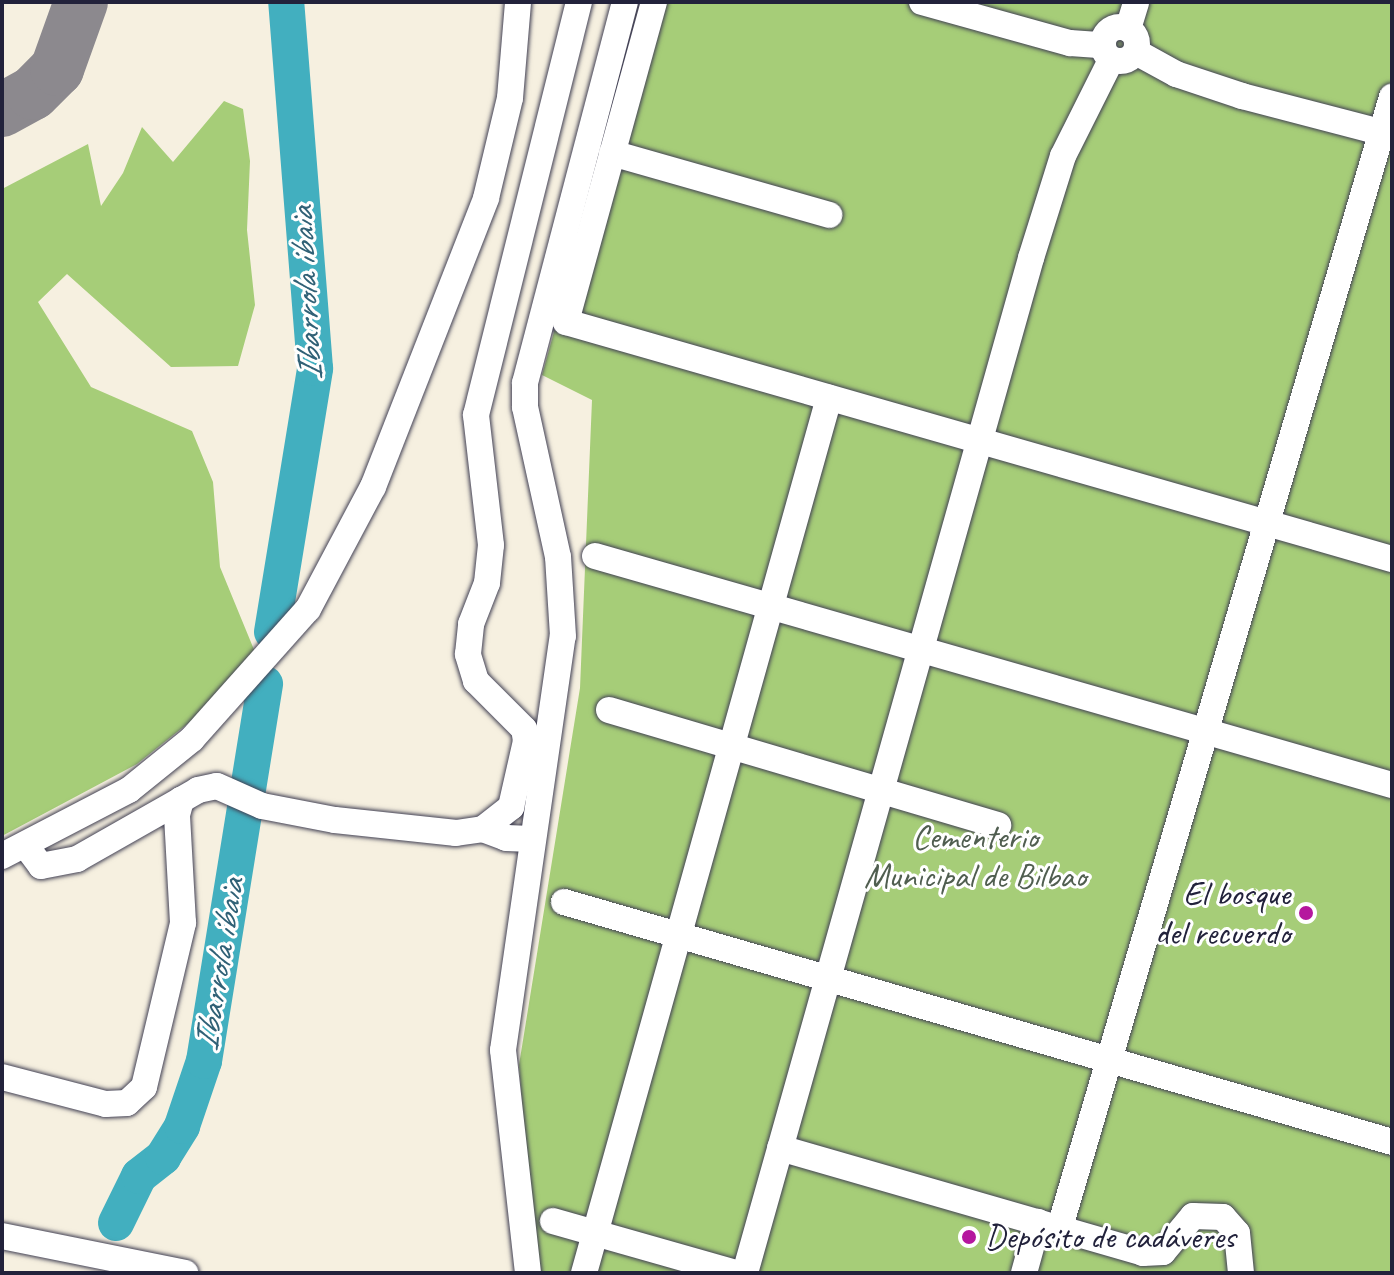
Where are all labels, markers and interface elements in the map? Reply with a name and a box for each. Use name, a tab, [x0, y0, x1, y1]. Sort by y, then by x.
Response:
water label: Ibarrola ibaia	[280, 206, 332, 382]
park label: Cementerio Municipal de Bilbao	[864, 816, 1086, 896]
place label: El bosque del recuerdo	[1155, 873, 1290, 952]
water label: Ibarrola ibaia	[184, 876, 254, 1054]
marker: El bosque del recuerdo	[1297, 904, 1315, 922]
place label: Depósito de cadáveres	[985, 1217, 1235, 1257]
marker: Depósito de cadáveres	[960, 1228, 978, 1246]

